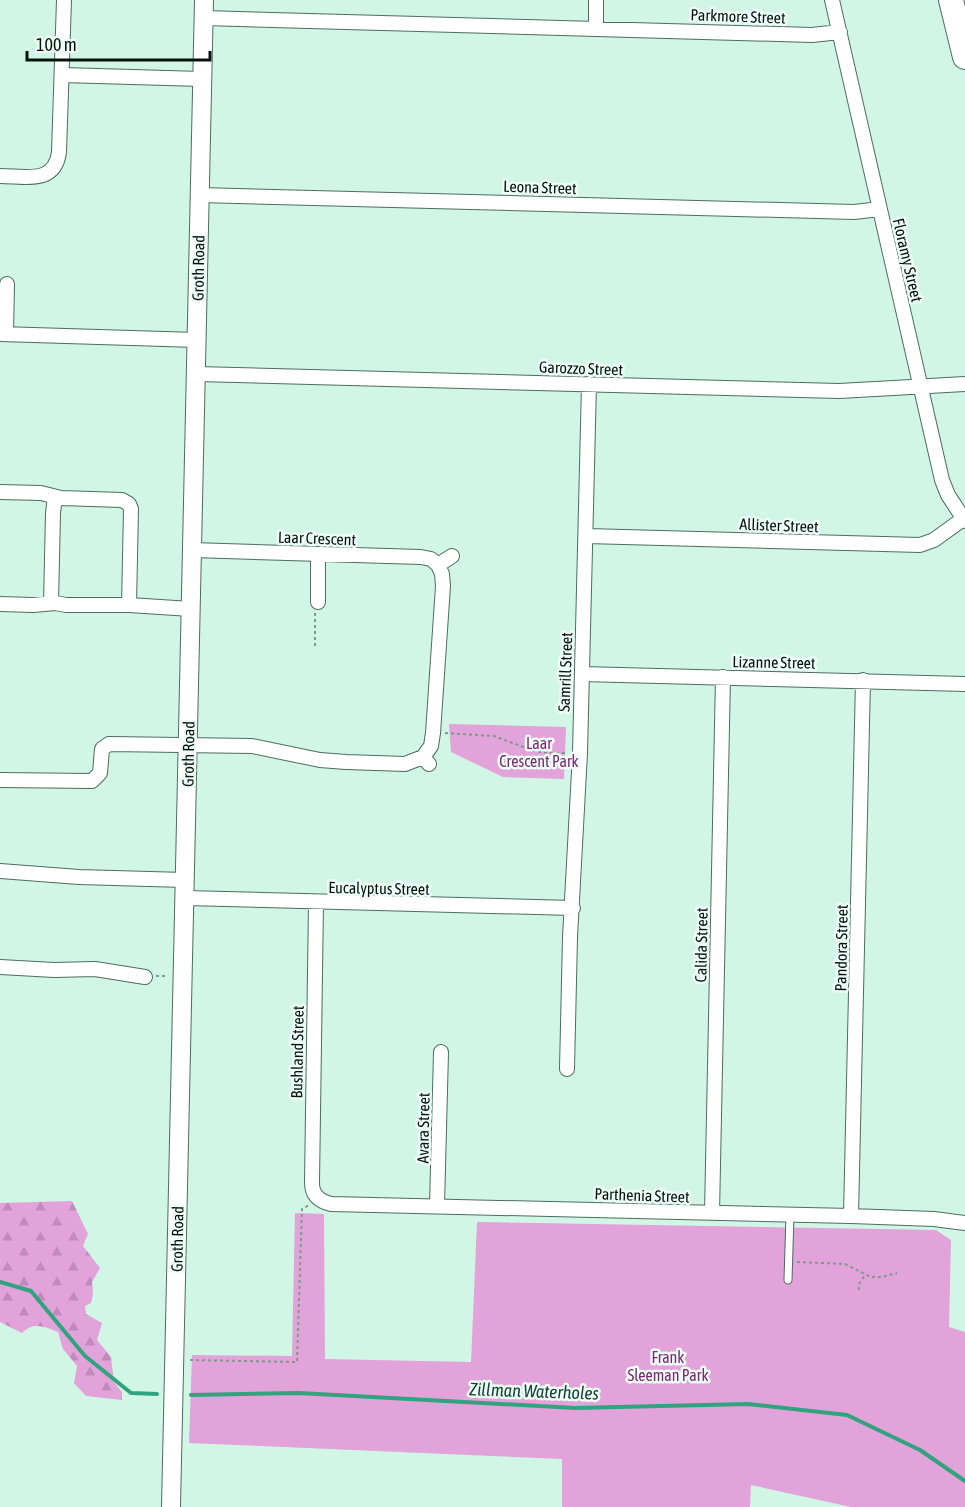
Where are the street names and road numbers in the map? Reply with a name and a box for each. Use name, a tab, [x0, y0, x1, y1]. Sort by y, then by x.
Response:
street label: Parkmore Street	[690, 5, 786, 27]
street label: Leona Street	[503, 177, 577, 197]
street label: Floramy Street	[889, 216, 926, 304]
street label: Groth Road	[188, 235, 208, 301]
street label: Garozzo Street	[539, 358, 624, 378]
street label: Allister Street	[739, 515, 819, 535]
street label: Laar Crescent	[278, 528, 357, 548]
street label: Samrill Street	[555, 631, 575, 712]
street label: Lizanne Street	[732, 652, 816, 672]
street label: Groth Road	[178, 721, 198, 787]
street label: Eucalyptus Street	[328, 878, 430, 899]
street label: Pandora Street	[831, 904, 851, 992]
street label: Calida Street	[691, 907, 711, 983]
street label: Bushland Street	[287, 1005, 307, 1099]
street label: Avara Street	[413, 1092, 433, 1164]
street label: Parthenia Street	[594, 1184, 690, 1206]
street label: Groth Road	[167, 1206, 187, 1272]

